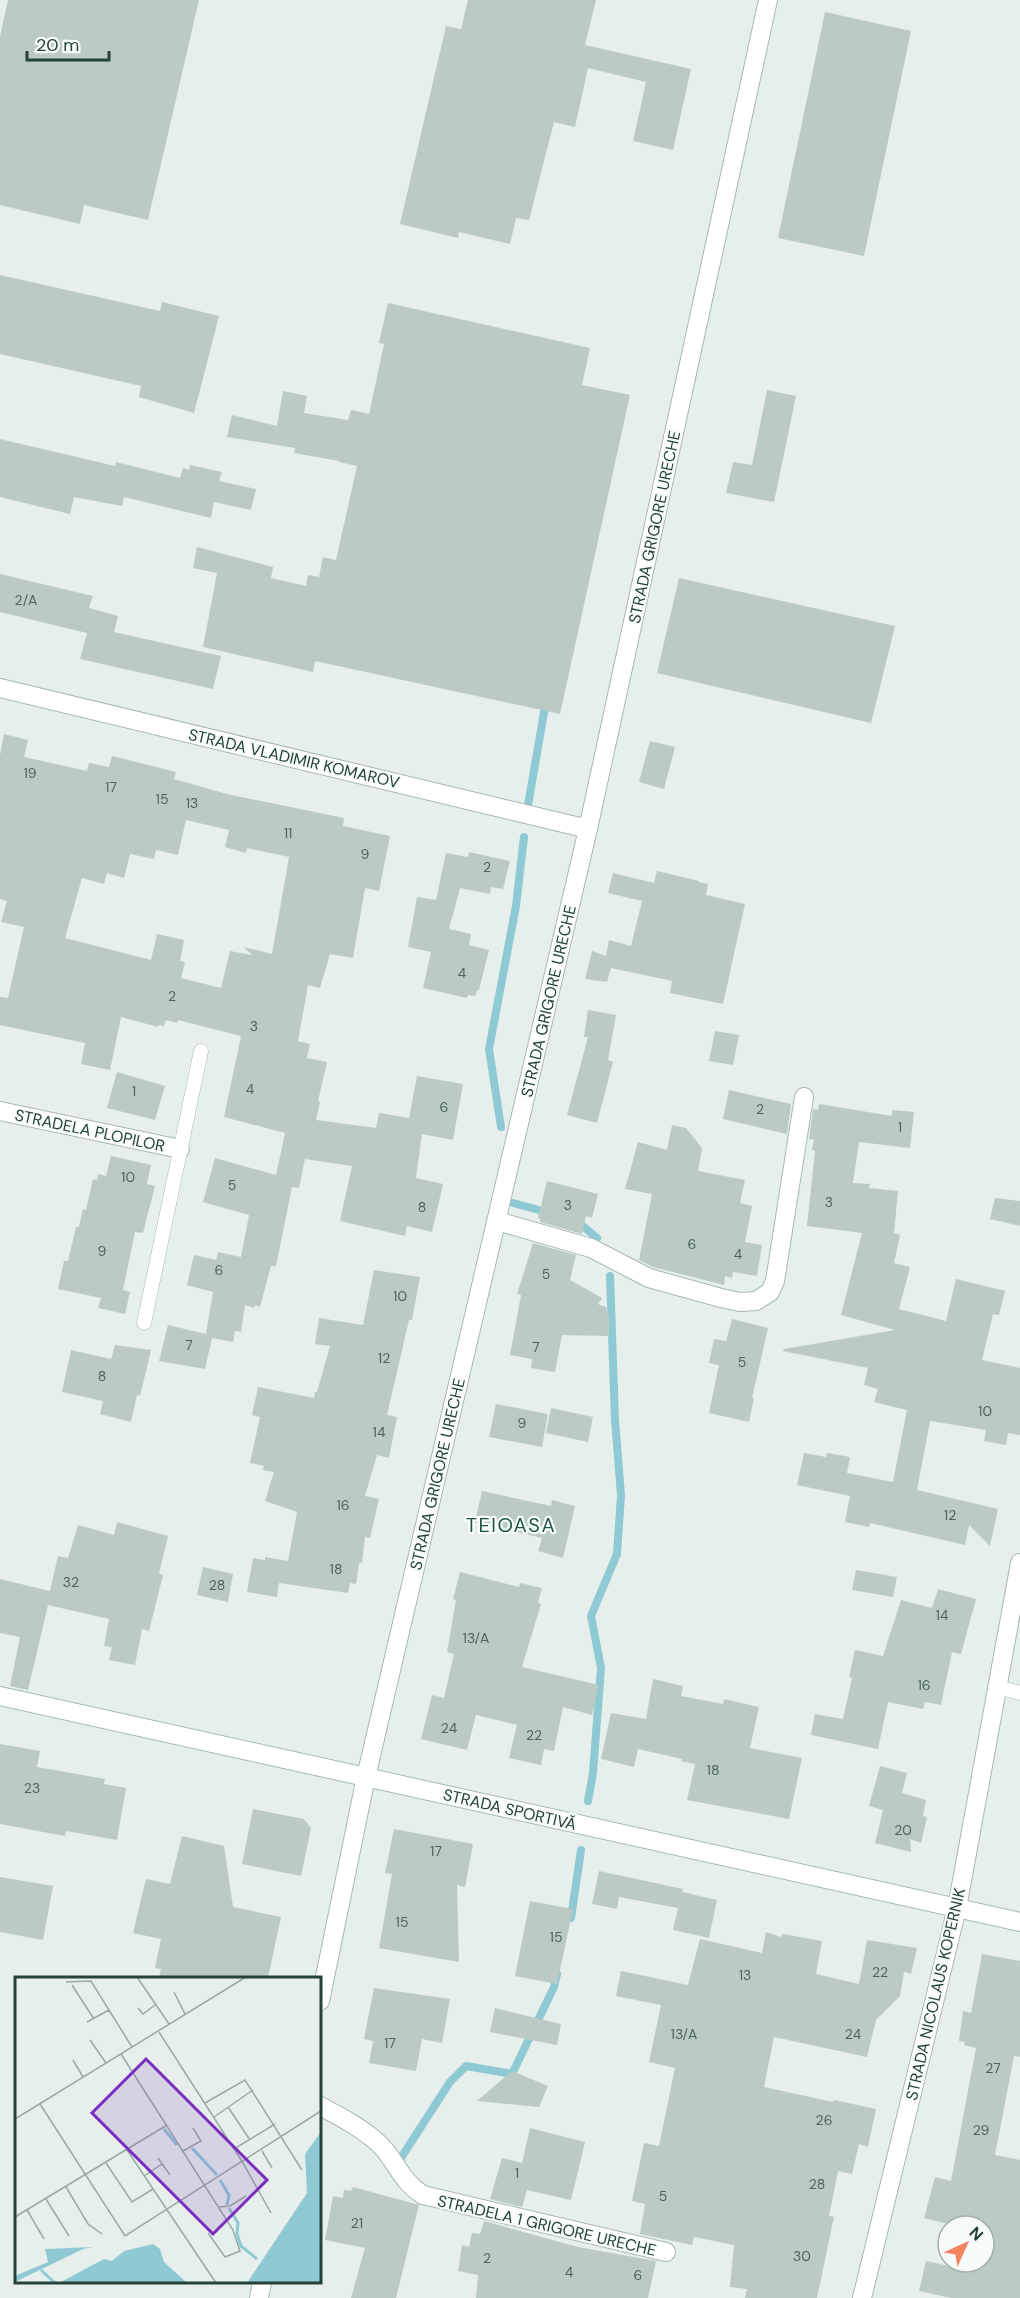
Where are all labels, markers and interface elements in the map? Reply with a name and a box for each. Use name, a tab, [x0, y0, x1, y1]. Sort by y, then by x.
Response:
scale bar	[27, 24, 110, 62]
text: 20 m	[36, 33, 79, 57]
street label: STRADA GRIGORE URECHE	[624, 429, 685, 625]
house number: 2/A	[15, 591, 37, 609]
street label: STRADA VLADIMIR KOMAROV	[186, 724, 402, 793]
house number: 19	[23, 764, 37, 782]
house number: 17	[105, 778, 117, 796]
house number: 15	[156, 790, 168, 808]
house number: 13	[186, 794, 198, 812]
house number: 11	[284, 824, 292, 842]
house number: 9	[361, 845, 370, 863]
house number: 2	[483, 858, 491, 876]
street label: STRADA GRIGORE URECHE	[516, 903, 581, 1099]
house number: 4	[458, 964, 467, 982]
house number: 2	[168, 987, 176, 1005]
house number: 3	[250, 1017, 258, 1035]
house number: 4	[246, 1080, 255, 1098]
house number: 1	[132, 1082, 136, 1100]
house number: 6	[440, 1098, 448, 1116]
house number: 2	[756, 1100, 764, 1118]
street label: STRADELA PLOPILOR	[13, 1104, 167, 1157]
house number: 1	[898, 1118, 902, 1136]
house number: 10	[121, 1168, 135, 1186]
house number: 5	[228, 1176, 236, 1194]
house number: 3	[825, 1193, 833, 1211]
house number: 3	[564, 1196, 572, 1214]
house number: 8	[418, 1198, 426, 1216]
house number: 6	[688, 1235, 696, 1253]
house number: 9	[98, 1242, 107, 1260]
house number: 4	[734, 1245, 743, 1263]
house number: 6	[215, 1261, 223, 1279]
house number: 5	[542, 1265, 550, 1283]
house number: 10	[393, 1287, 407, 1305]
house number: 7	[185, 1336, 193, 1354]
house number: 7	[532, 1338, 540, 1356]
house number: 12	[378, 1349, 390, 1367]
house number: 5	[738, 1353, 746, 1371]
house number: 8	[98, 1367, 106, 1385]
street label: STRADA GRIGORE URECHE	[405, 1376, 470, 1572]
house number: 10	[978, 1402, 992, 1420]
house number: 9	[518, 1414, 527, 1432]
house number: 14	[373, 1423, 386, 1441]
house number: 16	[336, 1496, 350, 1514]
house number: 12	[944, 1506, 956, 1524]
district label: TEIOASA	[466, 1512, 556, 1538]
house number: 18	[330, 1560, 342, 1578]
house number: 32	[63, 1573, 79, 1591]
house number: 28	[209, 1576, 225, 1594]
house number: 14	[936, 1606, 949, 1624]
house number: 13/A	[463, 1629, 489, 1647]
house number: 16	[917, 1676, 931, 1694]
house number: 24	[441, 1719, 458, 1737]
house number: 22	[526, 1726, 542, 1744]
house number: 18	[707, 1761, 719, 1779]
house number: 23	[24, 1779, 40, 1797]
street label: STRADA SPORTIVĂ	[441, 1784, 579, 1835]
house number: 20	[894, 1821, 912, 1839]
house number: 17	[430, 1842, 442, 1860]
street label: STRADA NICOLAUS KOPERNIK	[901, 1886, 970, 2102]
house number: 15	[396, 1913, 408, 1931]
house number: 15	[550, 1928, 562, 1946]
house number: 22	[872, 1963, 888, 1981]
house number: 13	[739, 1966, 751, 1984]
inset map	[15, 1977, 321, 2283]
house number: 13/A	[671, 2025, 697, 2043]
house number: 24	[845, 2025, 862, 2043]
house number: 17	[384, 2034, 396, 2052]
house number: 27	[985, 2059, 1001, 2077]
house number: 26	[816, 2111, 832, 2129]
house number: 29	[973, 2121, 990, 2139]
house number: 1	[515, 2164, 519, 2182]
house number: 28	[809, 2175, 825, 2193]
house number: 5	[659, 2187, 667, 2205]
street label: STRADELA 1 GRIGORE URECHE	[435, 2190, 658, 2261]
house number: 21	[351, 2214, 363, 2232]
north arrow	[936, 2214, 996, 2274]
text: N	[965, 2222, 988, 2245]
house number: 30	[793, 2247, 811, 2265]
house number: 2	[483, 2249, 491, 2267]
house number: 4	[565, 2263, 574, 2281]
house number: 6	[634, 2266, 642, 2284]

